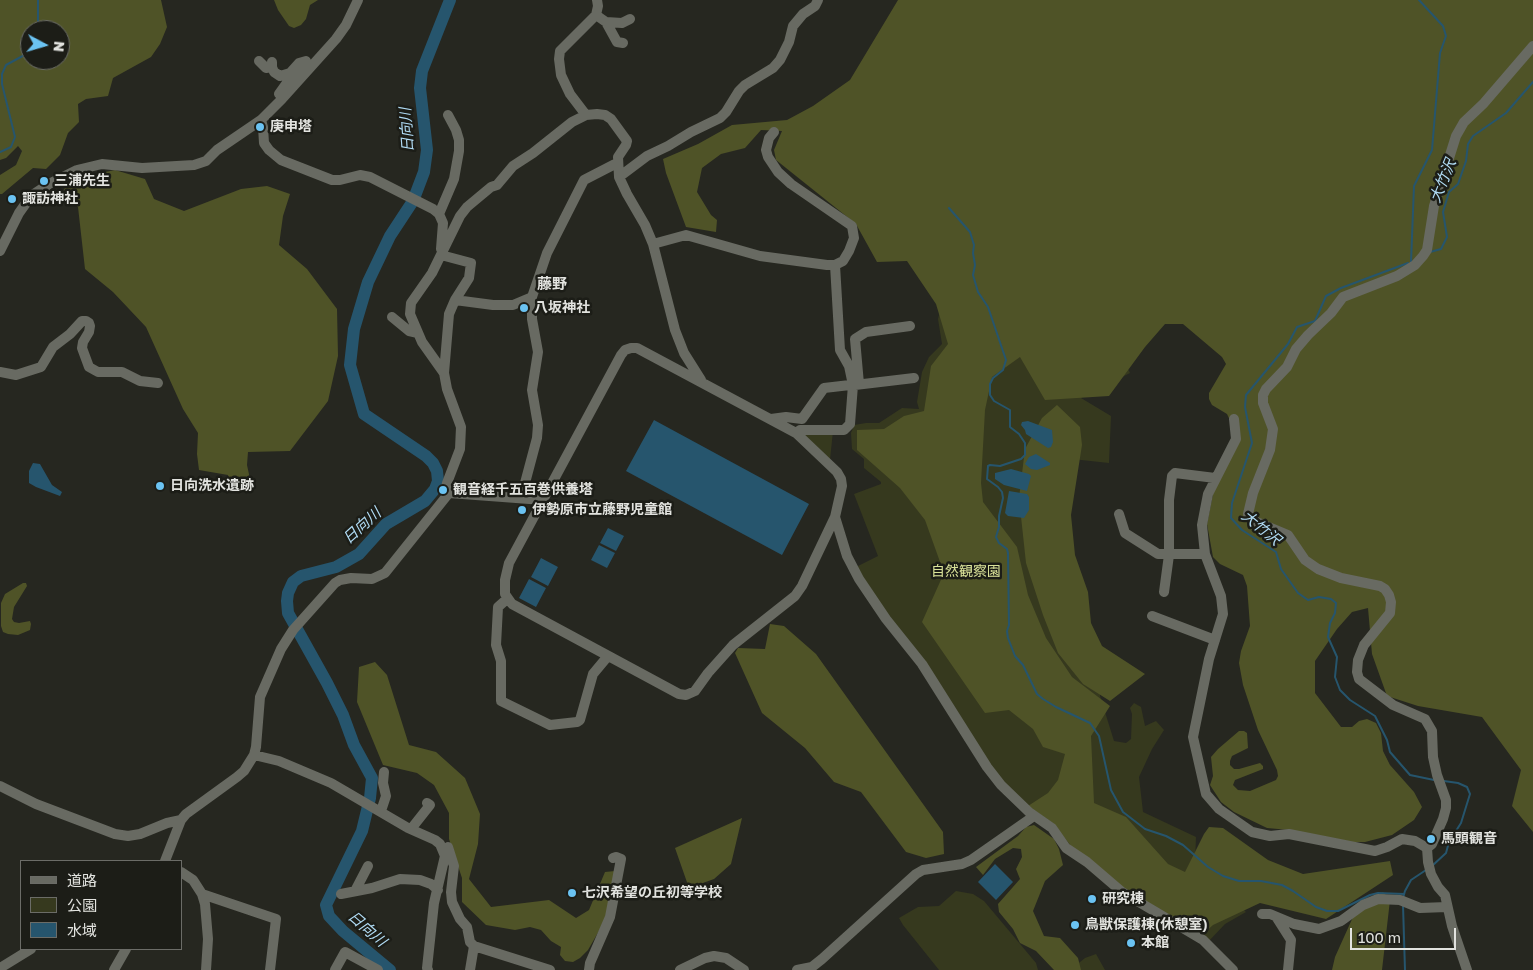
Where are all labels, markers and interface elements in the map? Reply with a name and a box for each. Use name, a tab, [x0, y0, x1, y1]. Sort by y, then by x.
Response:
north arrow	[20, 20, 70, 70]
text: N	[50, 40, 68, 53]
water label: 日向川	[396, 107, 418, 153]
place label: 庚申塔	[270, 119, 312, 135]
marker: 庚申塔	[254, 121, 266, 133]
water label: 大竹沢	[1426, 157, 1460, 205]
place label: 三浦先生	[54, 173, 110, 189]
marker: 三浦先生	[38, 175, 50, 187]
place label: 諏訪神社	[22, 191, 78, 207]
marker: 諏訪神社	[6, 193, 18, 205]
district label: 藤野	[537, 275, 567, 293]
place label: 八坂神社	[534, 300, 590, 316]
marker: 八坂神社	[518, 302, 530, 314]
place label: 日向洗水遺跡	[170, 478, 254, 494]
marker: 日向洗水遺跡	[154, 480, 166, 492]
place label: 観音経千五百巻供養塔	[453, 482, 593, 498]
marker: 観音経千五百巻供養塔	[437, 484, 449, 496]
place label: 伊勢原市立藤野児童館	[532, 502, 672, 518]
water label: 日向川	[339, 504, 385, 548]
marker: 伊勢原市立藤野児童館	[516, 504, 528, 516]
water label: 大竹沢	[1238, 507, 1284, 549]
park label: 自然観察園	[931, 564, 1001, 580]
place label: 馬頭観音	[1441, 831, 1497, 847]
marker: 馬頭観音	[1425, 833, 1437, 845]
legend	[20, 860, 182, 950]
text: 道路	[67, 871, 97, 889]
place label: 七沢希望の丘初等学校	[582, 885, 722, 901]
marker: 七沢希望の丘初等学校	[566, 887, 578, 899]
place label: 研究棟	[1102, 891, 1144, 907]
marker: 研究棟	[1086, 893, 1098, 905]
text: 公園	[67, 896, 97, 914]
water label: 日向川	[344, 907, 390, 951]
place label: 鳥獣保護棟(休憩室)	[1085, 917, 1208, 933]
scale bar	[1353, 918, 1459, 950]
marker: 鳥獣保護棟(休憩室)	[1069, 919, 1081, 931]
text: 水域	[67, 921, 97, 939]
text: 100 m	[1358, 928, 1401, 946]
place label: 本館	[1141, 935, 1169, 951]
marker: 本館	[1125, 937, 1137, 949]

